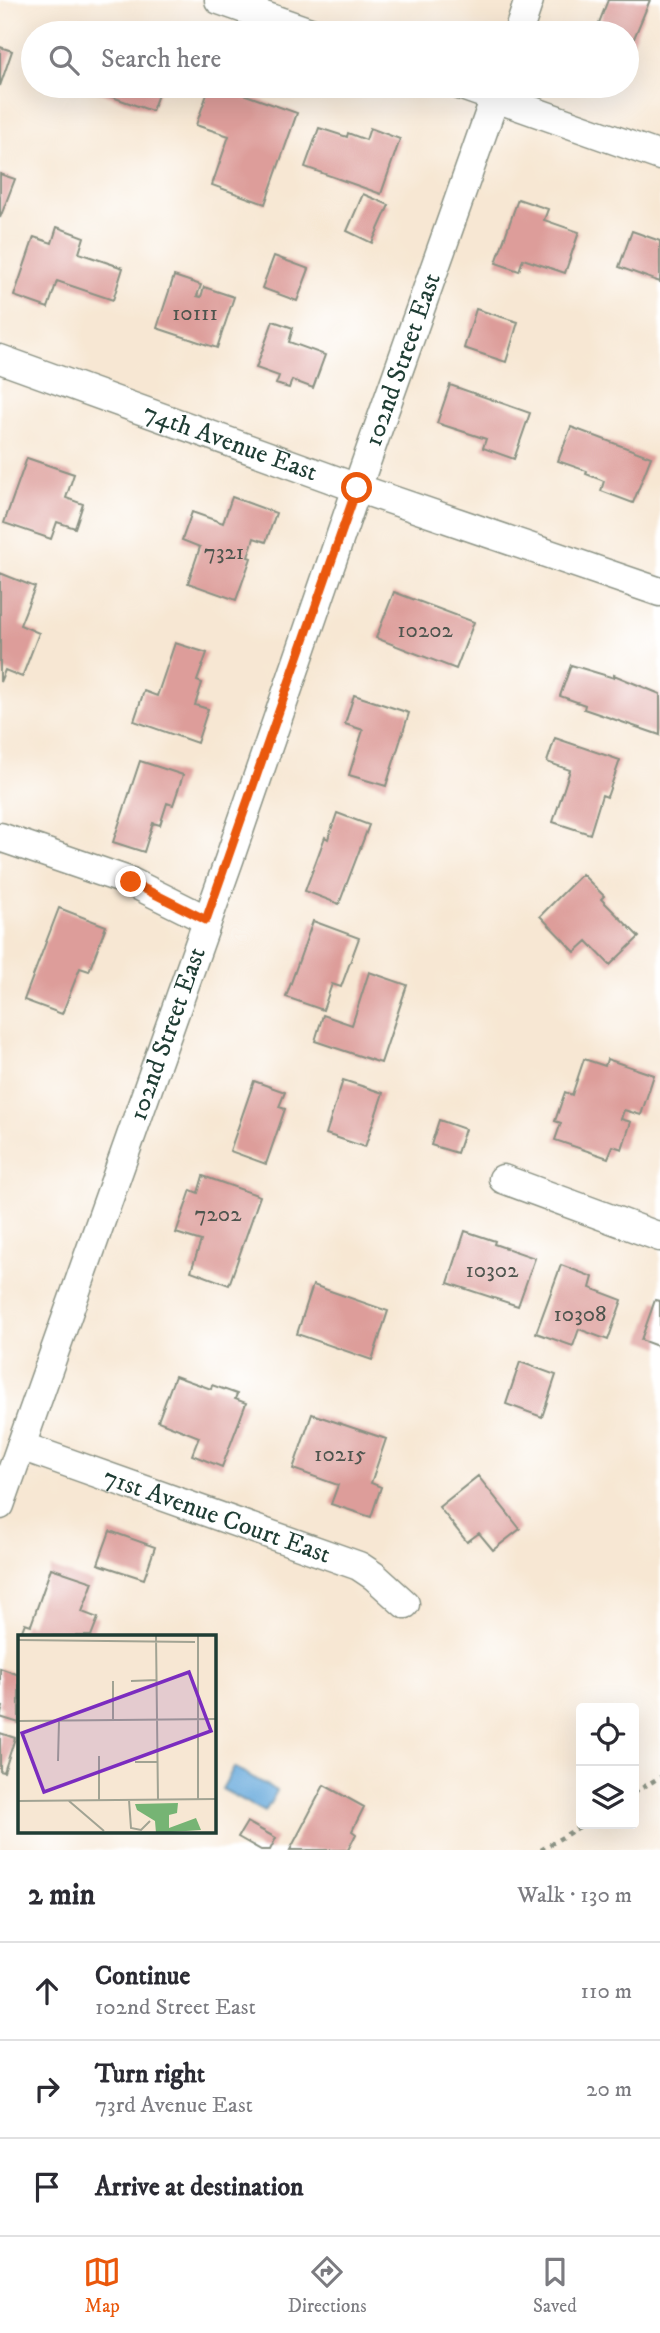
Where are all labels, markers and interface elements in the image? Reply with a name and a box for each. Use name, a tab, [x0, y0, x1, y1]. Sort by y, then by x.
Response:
search box	[21, 21, 639, 98]
icon: search	[45, 41, 83, 79]
text: Search here	[101, 43, 221, 76]
street label: 102nd Street East	[356, 268, 448, 451]
house number: 10111	[172, 299, 218, 328]
street label: 74th Avenue East	[139, 396, 322, 489]
route start	[341, 472, 372, 503]
house number: 7321	[204, 538, 244, 567]
house number: 10202	[397, 616, 454, 645]
route end	[115, 866, 146, 897]
street label: 102nd Street East	[121, 943, 213, 1125]
house number: 7202	[194, 1200, 242, 1229]
house number: 10302	[466, 1256, 519, 1285]
house number: 10308	[553, 1300, 607, 1329]
house number: 10215	[314, 1440, 366, 1469]
street label: 71st Avenue Court East	[99, 1460, 335, 1571]
inset map	[18, 1635, 215, 1832]
map controls	[576, 1703, 639, 1829]
button: locate	[576, 1703, 639, 1766]
button: layers	[576, 1766, 639, 1829]
text: 2 min	[28, 1877, 95, 1914]
text: Walk · 130 m	[517, 1881, 632, 1910]
text: Continue	[95, 1960, 190, 1993]
icon: ahead	[28, 1972, 66, 2010]
text: 110 m	[581, 1977, 632, 2006]
text: 102nd Street East	[95, 1993, 256, 2022]
text: Turn right	[95, 2058, 205, 2091]
icon: right	[28, 2070, 66, 2108]
text: 20 m	[586, 2075, 632, 2104]
text: 73rd Avenue East	[95, 2091, 253, 2120]
icon: arrive	[28, 2168, 66, 2206]
text: Arrive at destination	[95, 2171, 304, 2204]
tab: Map	[83, 2253, 121, 2318]
tab: Directions	[288, 2253, 367, 2318]
tab: Saved	[533, 2253, 577, 2318]

